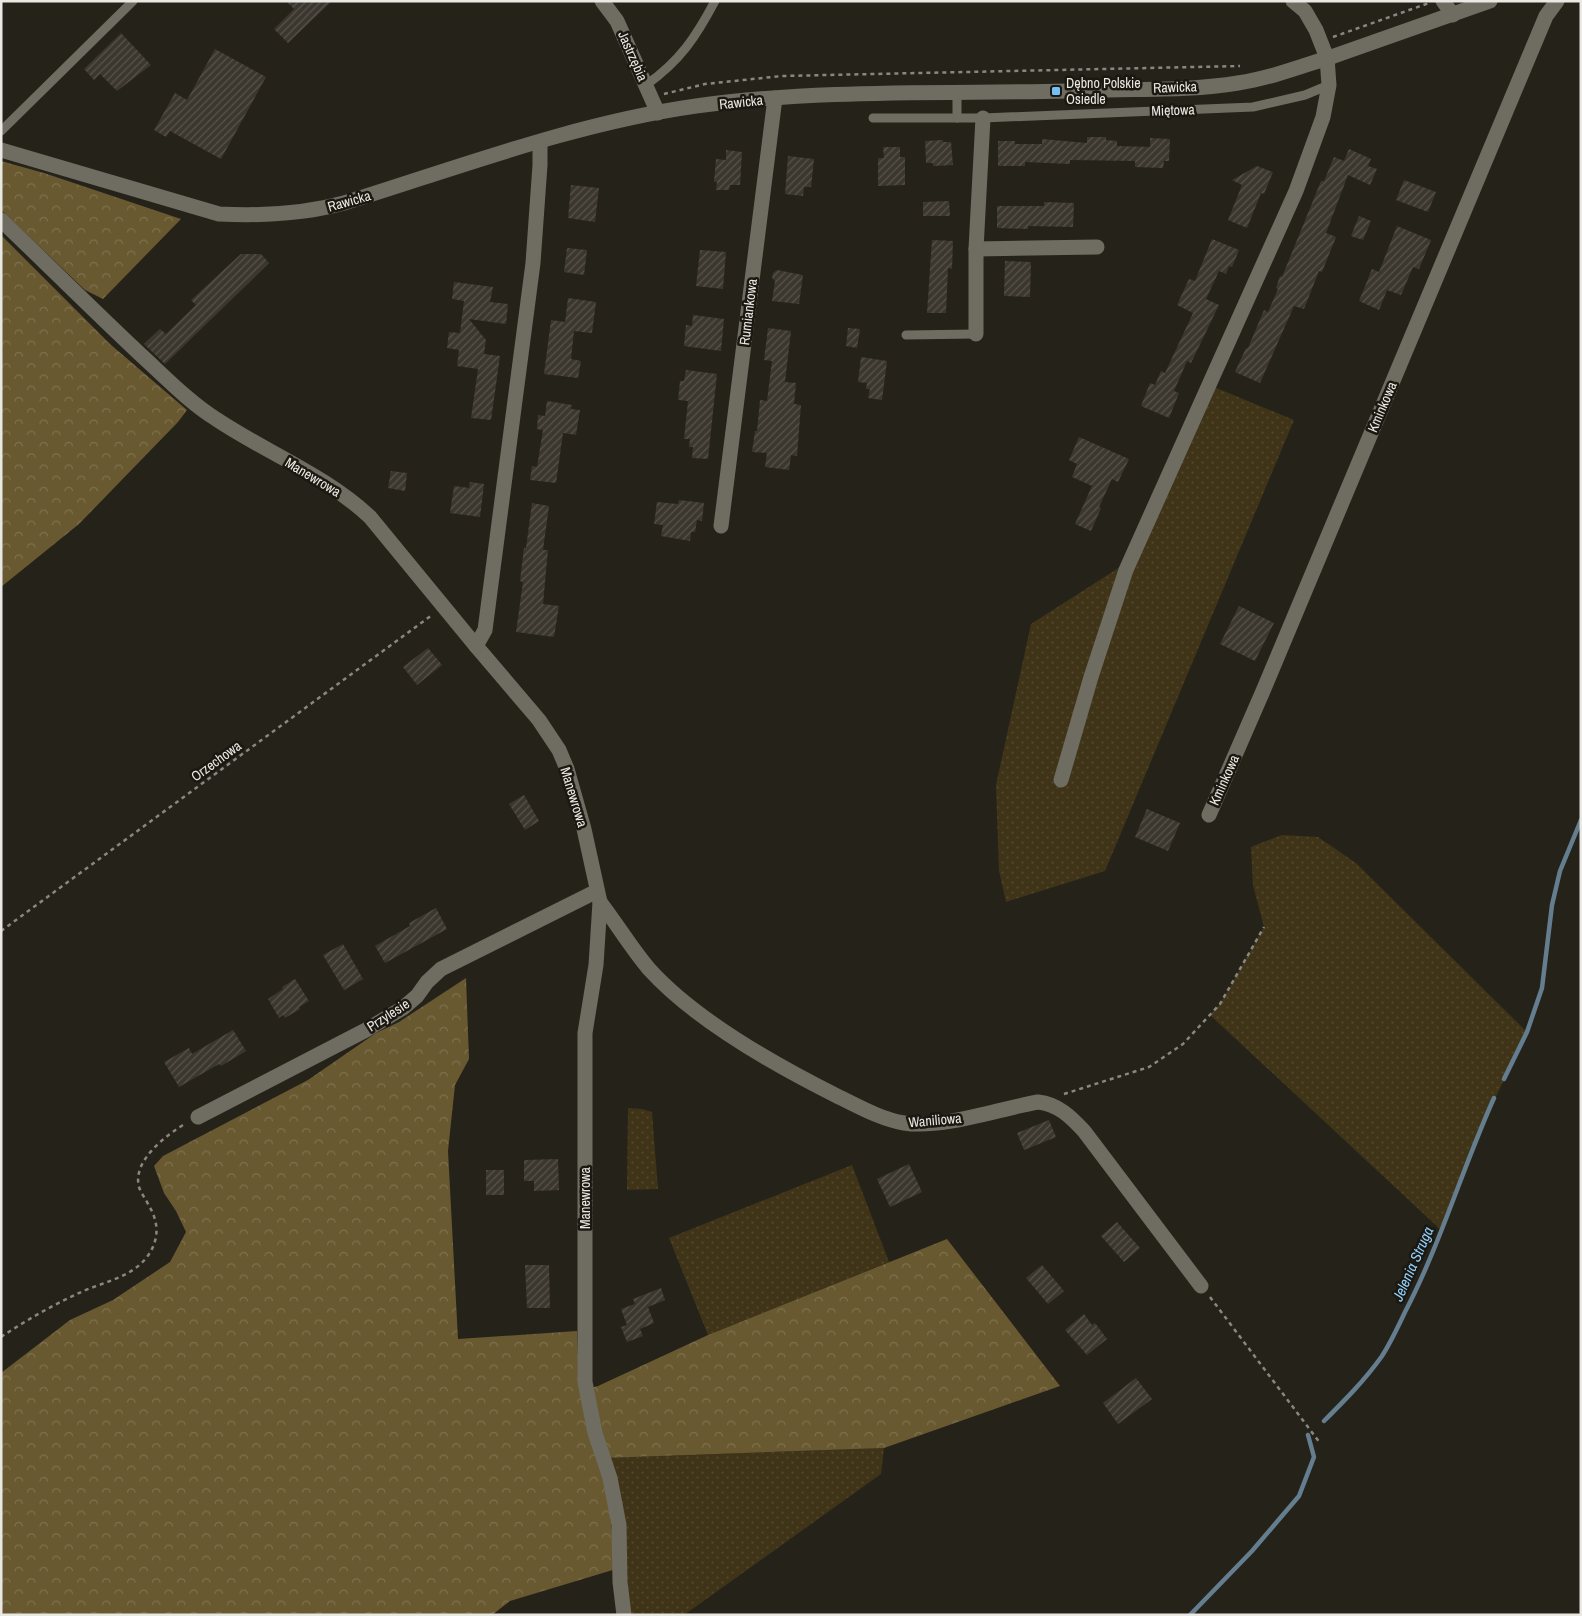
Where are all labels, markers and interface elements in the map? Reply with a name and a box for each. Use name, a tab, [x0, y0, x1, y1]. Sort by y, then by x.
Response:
street label: Jastrzębia	[614, 28, 652, 84]
place label: Dębno Polskie Osiedle	[1066, 74, 1141, 108]
street label: Rawicka	[1153, 77, 1198, 97]
marker: Dębno Polskie Osiedle	[1050, 85, 1062, 97]
street label: Rawicka	[718, 91, 764, 113]
street label: Miętowa	[1151, 100, 1196, 120]
street label: Rawicka	[325, 186, 373, 216]
street label: Rumiankowa	[735, 277, 761, 346]
street label: Kminkowa	[1363, 378, 1401, 435]
street label: Manewrowa	[282, 453, 345, 501]
street label: Orzechowa	[187, 736, 245, 785]
street label: Kminkowa	[1205, 751, 1243, 808]
street label: Manewrowa	[556, 765, 592, 830]
street label: Przylesie	[363, 995, 413, 1035]
street label: Waniliowa	[908, 1109, 963, 1131]
street label: Manewrowa	[576, 1166, 594, 1229]
water label: Jelenia Struga	[1386, 1223, 1438, 1305]

